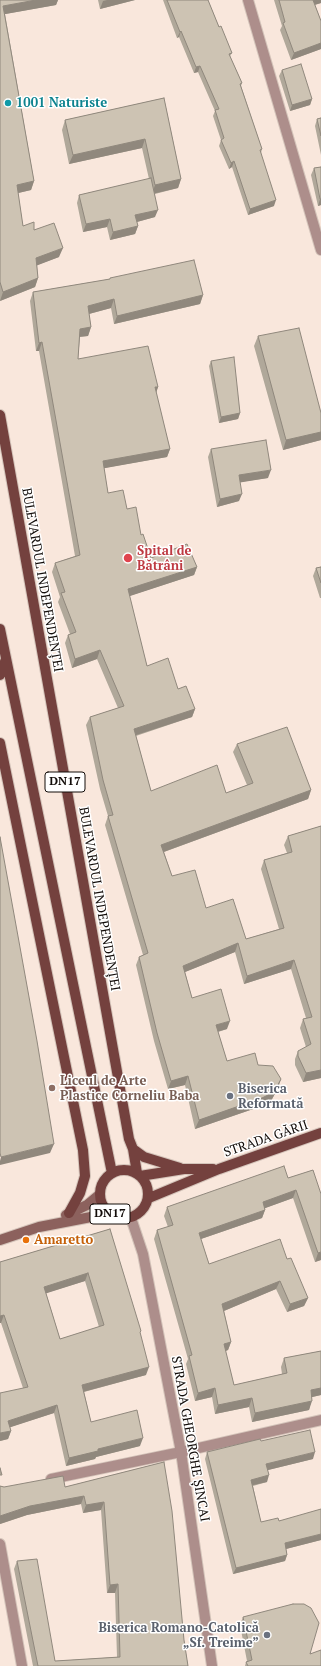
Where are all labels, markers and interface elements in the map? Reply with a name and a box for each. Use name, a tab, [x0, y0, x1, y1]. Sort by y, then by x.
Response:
place label: 1001 Naturiste	[16, 95, 107, 111]
marker: 1001 Naturiste	[3, 98, 13, 108]
street label: BULEVARDUL INDEPENDENȚEI	[18, 487, 66, 673]
place label: Spital de Bătrâni	[137, 543, 192, 574]
marker: Spital de Bătrâni	[122, 552, 134, 564]
road number: DN17	[45, 772, 85, 792]
street label: BULEVARDUL INDEPENDENȚEI	[75, 806, 123, 992]
place label: Liceul de Arte Plastice Corneliu Baba	[60, 1073, 200, 1104]
place label: Biserica Reformată	[238, 1081, 303, 1112]
marker: Liceul de Arte Plastice Corneliu Baba	[47, 1083, 57, 1093]
marker: Biserica Reformată	[225, 1091, 235, 1101]
street label: STRADA GĂRII	[222, 1117, 310, 1161]
road number: DN17	[90, 1204, 130, 1224]
place label: Amaretto	[34, 1232, 93, 1248]
marker: Amaretto	[21, 1235, 31, 1245]
street label: STRADA GHEORGHE ȘINCAI	[168, 1355, 212, 1523]
place label: Biserica Romano-Catolică „Sf. Treime”	[98, 1620, 259, 1651]
marker: Biserica Romano-Catolică „Sf. Treime”	[262, 1630, 272, 1640]

